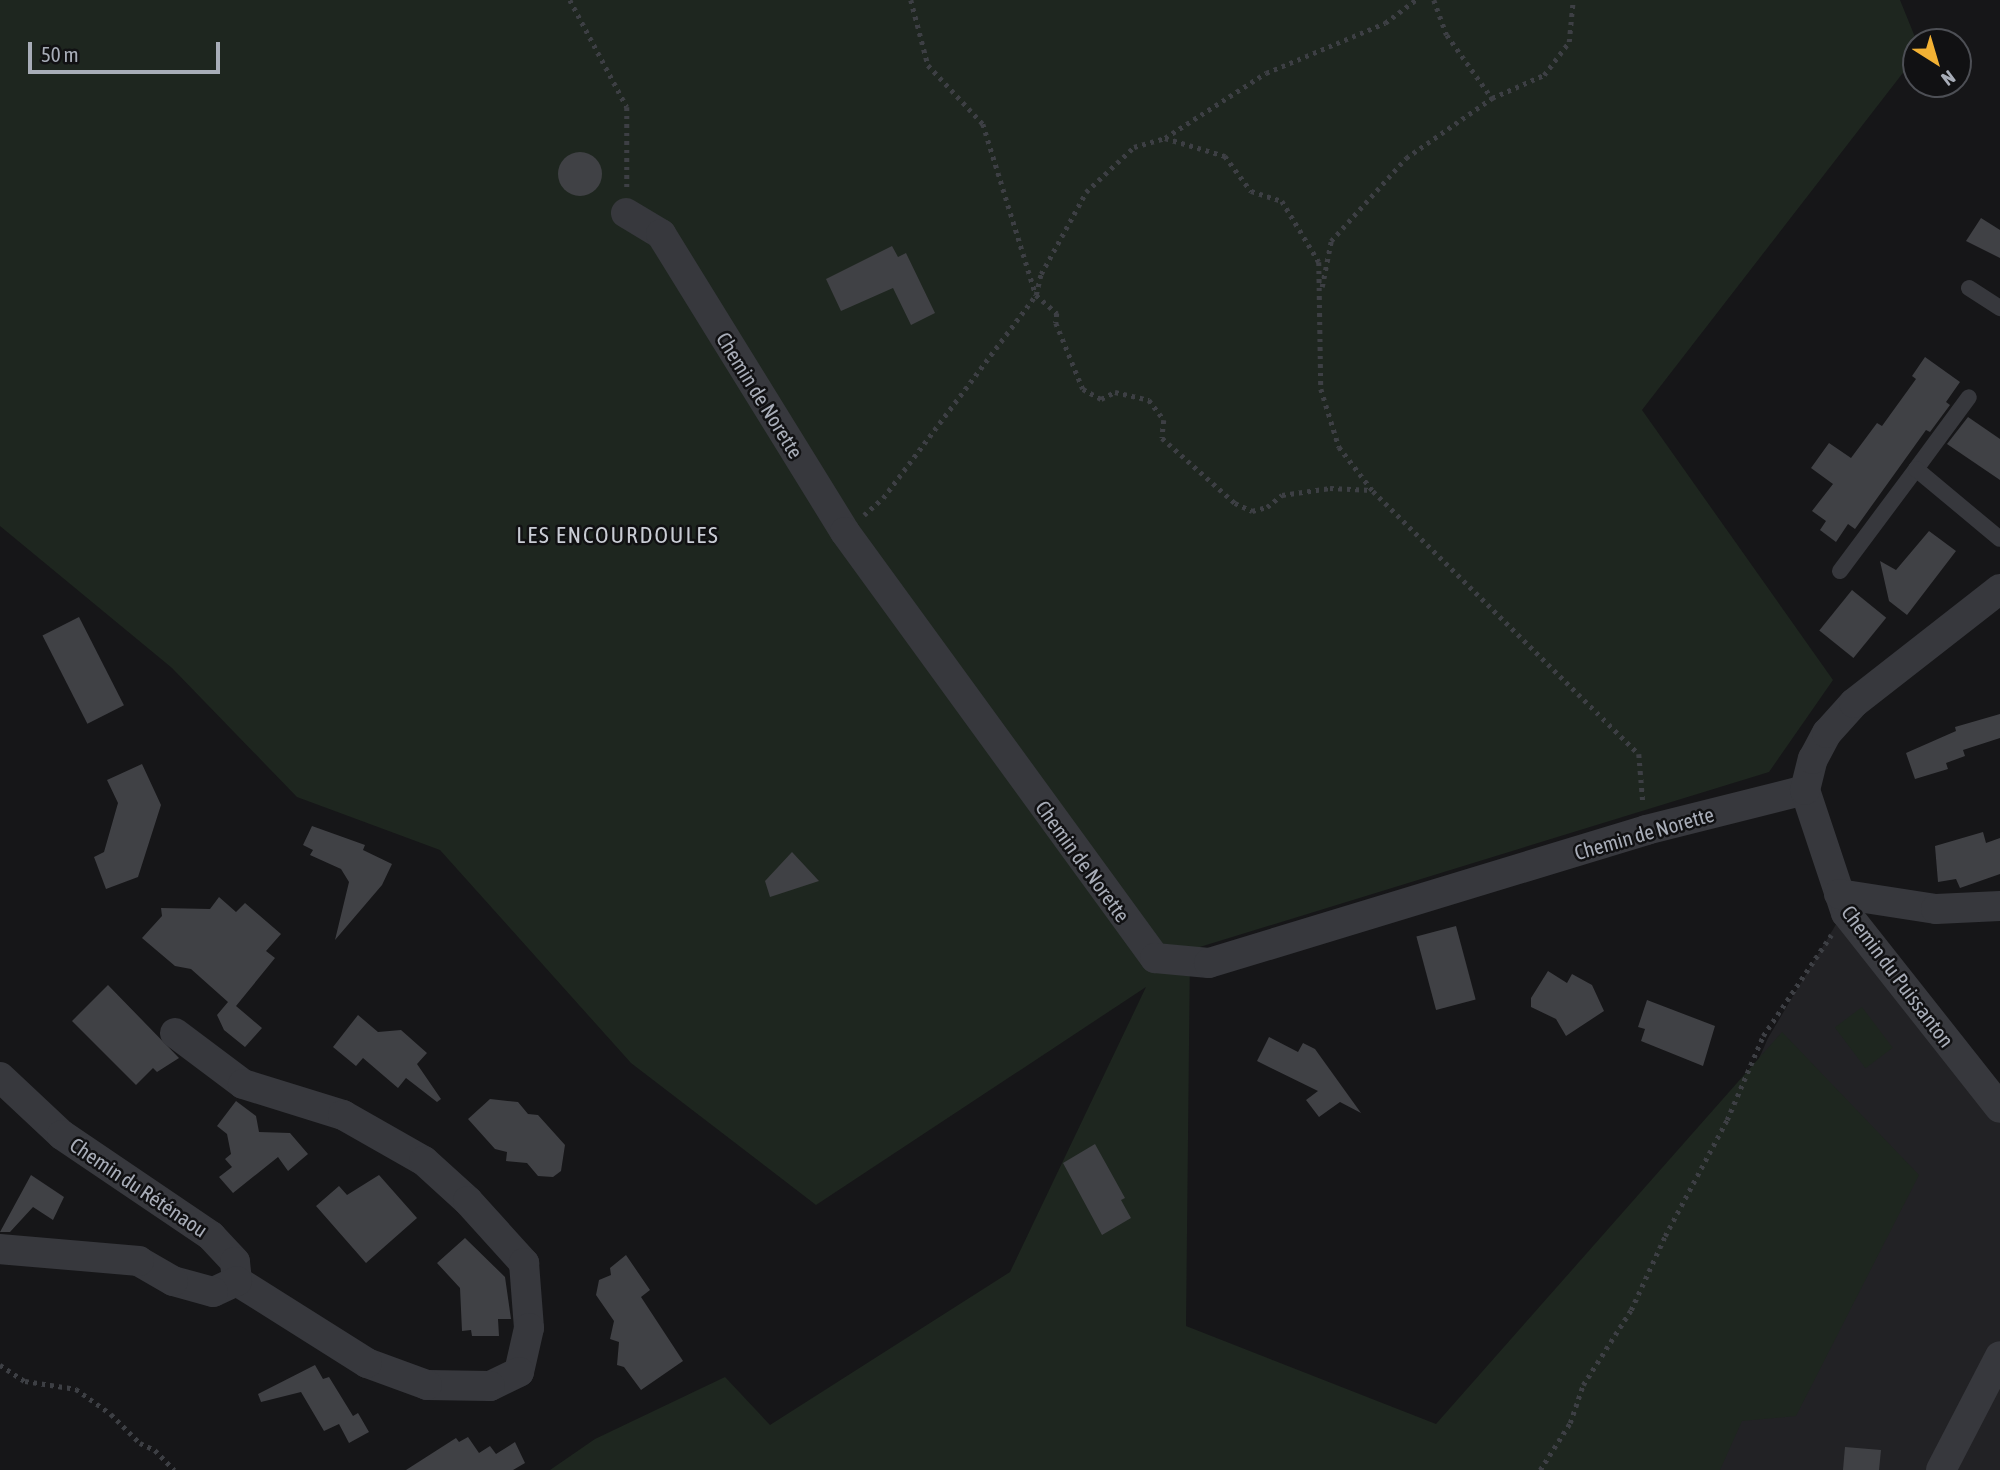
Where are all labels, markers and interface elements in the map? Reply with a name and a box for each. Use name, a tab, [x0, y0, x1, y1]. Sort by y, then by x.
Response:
scale bar	[32, 28, 224, 72]
north arrow	[1902, 28, 1972, 98]
text: 50 m	[41, 42, 79, 66]
text: N	[1937, 66, 1960, 90]
street label: Chemin de Norette	[711, 327, 809, 463]
district label: LES ENCOURDOULES	[518, 521, 718, 549]
street label: Chemin de Norette	[1030, 795, 1136, 927]
street label: Chemin de Norette	[1571, 801, 1717, 865]
street label: Chemin du Puissanton	[1836, 900, 1960, 1052]
street label: Chemin du Réténaou	[65, 1132, 213, 1242]

